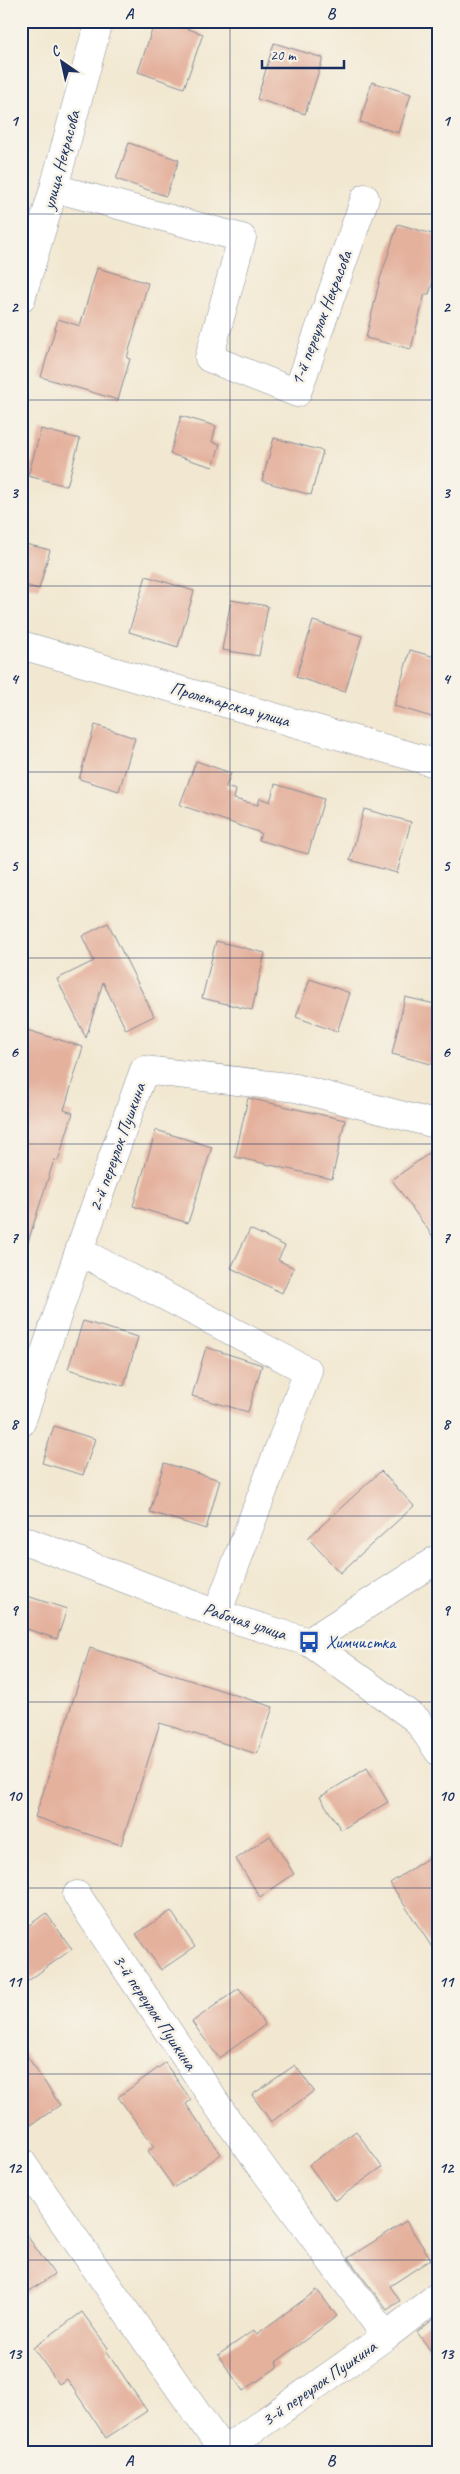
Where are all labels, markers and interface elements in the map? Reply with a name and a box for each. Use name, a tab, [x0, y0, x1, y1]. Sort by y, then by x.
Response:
text: A	[125, 4, 135, 24]
text: B	[327, 4, 337, 24]
north arrow	[38, 38, 88, 88]
scale bar	[262, 38, 345, 70]
text: С	[47, 41, 64, 61]
text: 20 m	[270, 46, 297, 65]
street label: улица Некрасова	[37, 107, 85, 213]
text: 1	[10, 111, 19, 131]
text: 1	[442, 111, 451, 131]
street label: 1-й переулок Некрасова	[285, 246, 357, 388]
text: 2	[10, 297, 19, 317]
text: 2	[442, 297, 451, 317]
text: 3	[10, 483, 19, 503]
text: 3	[442, 483, 451, 503]
text: 4	[10, 669, 19, 689]
text: 4	[442, 669, 451, 689]
street label: Пролетарская улица	[168, 676, 294, 732]
text: 5	[11, 856, 20, 876]
text: 5	[443, 856, 452, 876]
text: 6	[10, 1042, 19, 1062]
text: 6	[442, 1042, 451, 1062]
street label: 2-й переулок Пушкина	[84, 1079, 151, 1214]
text: 7	[10, 1228, 19, 1248]
text: 7	[442, 1228, 451, 1248]
text: 8	[10, 1414, 19, 1434]
text: 8	[442, 1414, 451, 1434]
street label: Рабочая улица	[201, 1597, 290, 1645]
text: 9	[10, 1600, 19, 1620]
text: 9	[442, 1600, 451, 1620]
bus stop icon: Химчистка	[296, 1629, 322, 1655]
place label: Химчистка	[326, 1631, 397, 1653]
text: 10	[7, 1786, 23, 1806]
text: 10	[439, 1786, 455, 1806]
street label: 3-й переулок Пушкина	[108, 1950, 202, 2075]
text: 11	[7, 1972, 23, 1992]
text: 11	[439, 1972, 455, 1992]
text: 12	[7, 2158, 23, 2178]
text: 12	[439, 2158, 455, 2178]
street label: 3-й переулок Пушкина	[257, 2335, 382, 2431]
text: 13	[7, 2344, 23, 2364]
text: 13	[439, 2344, 455, 2364]
text: A	[125, 2451, 135, 2471]
text: B	[327, 2451, 337, 2471]

